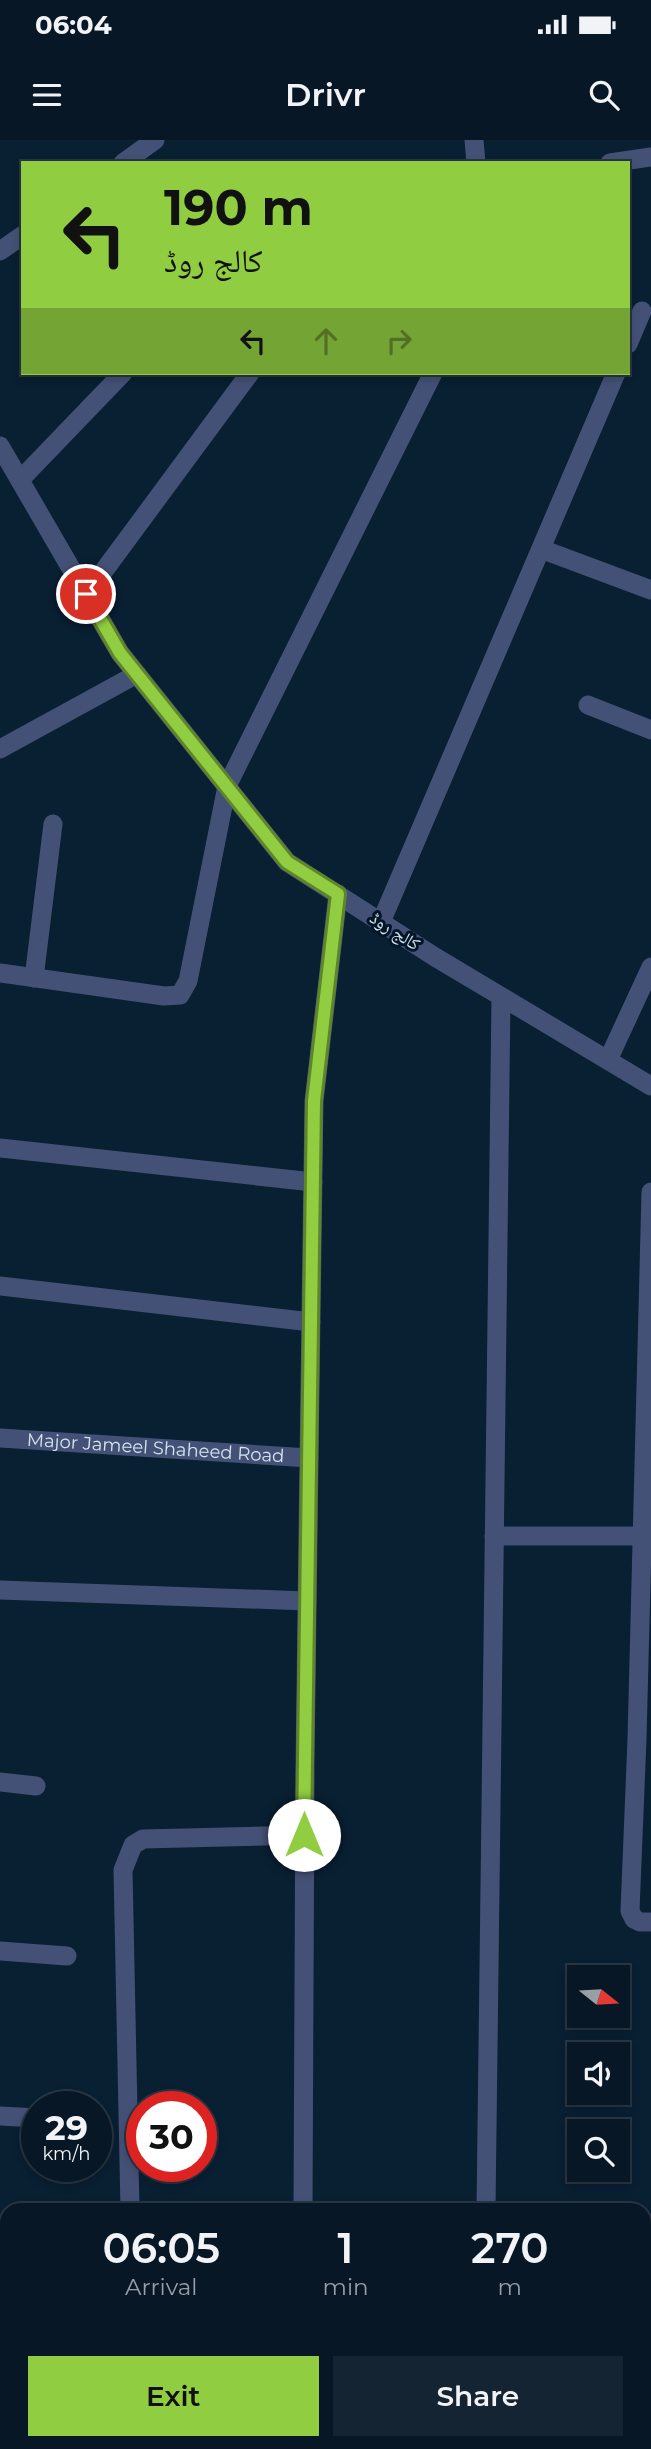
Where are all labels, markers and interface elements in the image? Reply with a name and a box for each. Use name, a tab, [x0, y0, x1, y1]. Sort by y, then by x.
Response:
text: 06:04	[35, 9, 112, 41]
text: Drivr	[285, 75, 366, 114]
icon: menu	[28, 76, 66, 114]
icon: search	[585, 76, 623, 114]
text: 190 m	[164, 178, 313, 237]
icon: left	[49, 189, 140, 280]
text: کالج روڈ	[164, 241, 262, 280]
icon: left	[234, 322, 272, 360]
icon: ahead	[307, 322, 345, 360]
icon: right	[380, 322, 418, 360]
pin	[56, 564, 116, 624]
icon: arrive	[67, 575, 105, 613]
street label: کالج روڈ	[365, 907, 425, 956]
street label: Major Jameel Shaheed Road	[26, 1429, 285, 1467]
position arrow	[267, 1798, 341, 1872]
north arrow	[567, 1965, 630, 2028]
map controls	[567, 1965, 630, 2182]
button: sound	[567, 2042, 630, 2105]
speed limit sign: 30	[126, 2091, 217, 2182]
text: 29	[45, 2106, 88, 2149]
button: search	[567, 2119, 630, 2182]
text: km/h	[42, 2143, 91, 2165]
text: 06:05	[102, 2222, 220, 2274]
text: 1	[338, 2222, 354, 2274]
text: 270	[471, 2222, 549, 2274]
text: Arrival	[125, 2273, 198, 2301]
text: min	[323, 2273, 369, 2301]
text: m	[498, 2273, 522, 2301]
button: Exit	[28, 2356, 319, 2436]
button: Share	[333, 2356, 623, 2436]

